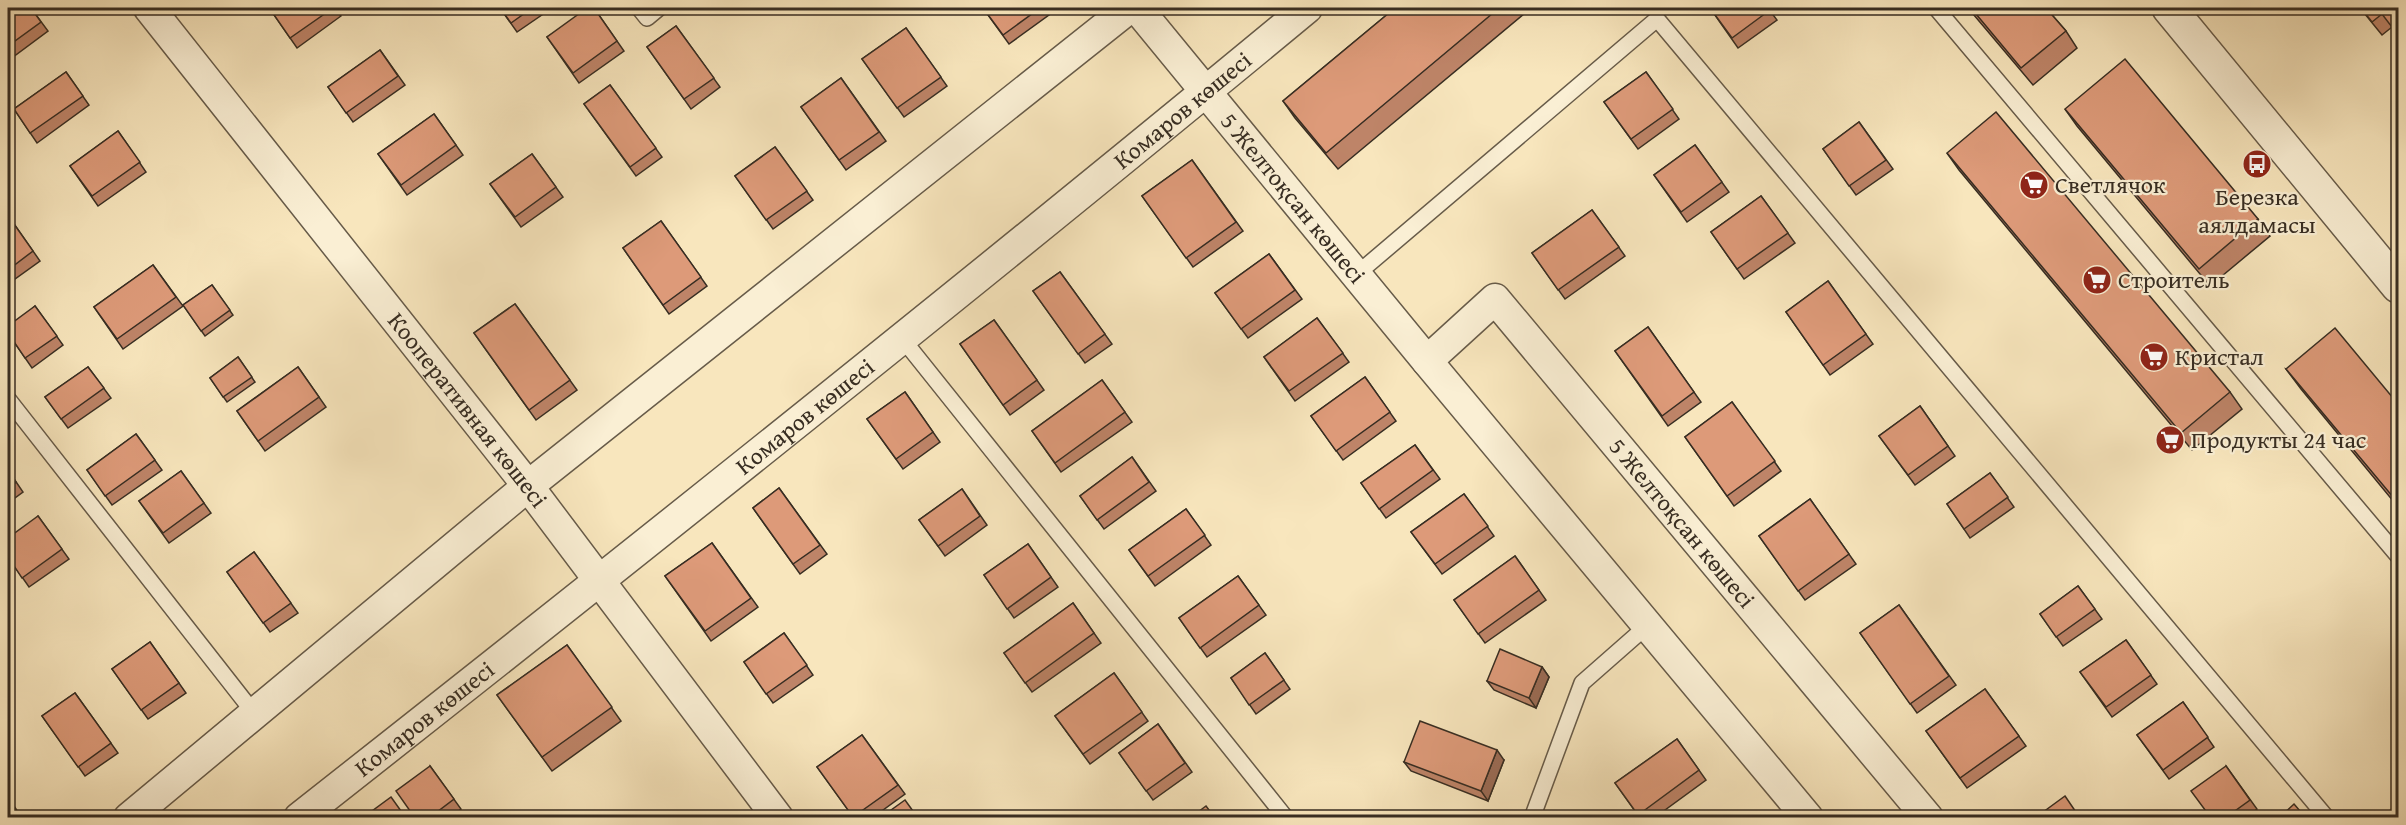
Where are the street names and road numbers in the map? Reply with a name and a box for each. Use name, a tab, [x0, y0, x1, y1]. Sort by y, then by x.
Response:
street label: Комаров көшесі	[1106, 43, 1259, 177]
street label: 5 Желтоқсан көшесі	[1213, 105, 1375, 291]
street label: Кооперативная көшесі	[380, 305, 557, 515]
street label: Комаров көшесі	[728, 349, 882, 483]
street label: 5 Желтоқсан көшесі	[1601, 430, 1764, 616]
street label: Комаров көшесі	[347, 652, 502, 785]

